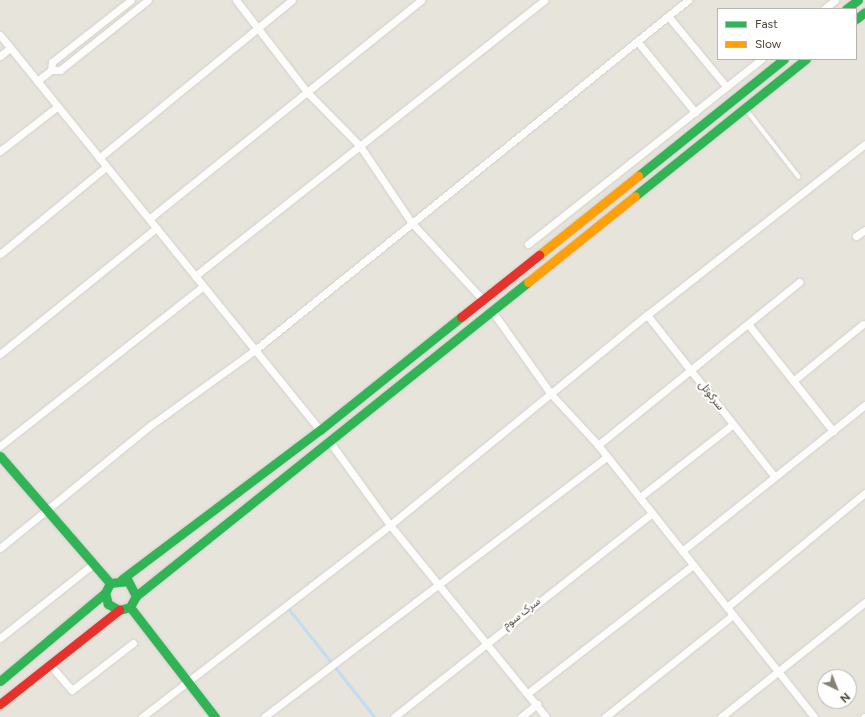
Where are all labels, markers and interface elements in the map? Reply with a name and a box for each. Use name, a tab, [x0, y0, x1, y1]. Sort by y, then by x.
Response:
legend	[717, 8, 857, 60]
text: Fast	[755, 17, 778, 31]
text: Slow	[755, 37, 781, 51]
street label: سرکوتل	[695, 379, 727, 413]
street label: سرک سوم	[501, 595, 543, 633]
north arrow	[817, 669, 857, 709]
text: N	[837, 690, 852, 705]

